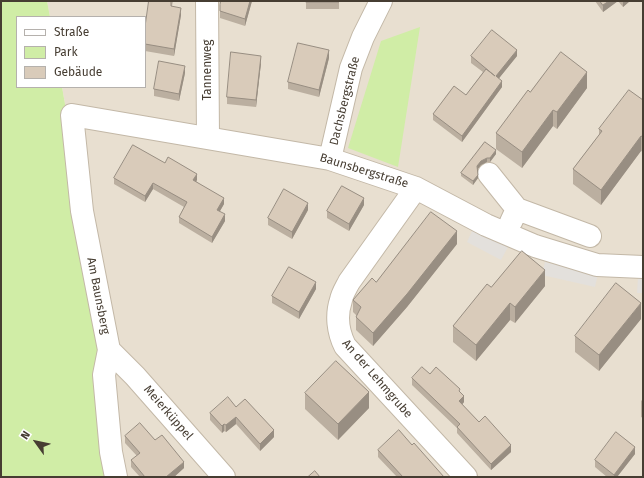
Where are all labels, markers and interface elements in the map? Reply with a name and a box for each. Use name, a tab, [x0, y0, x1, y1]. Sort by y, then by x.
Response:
legend	[16, 16, 146, 88]
text: Straße	[54, 25, 89, 39]
street label: Tannenweg	[201, 39, 215, 101]
text: Park	[54, 45, 78, 59]
street label: Dachsbergstraße	[327, 55, 363, 147]
text: Gebäude	[54, 65, 102, 79]
street label: Baunsbergstraße	[318, 151, 410, 191]
street label: Am Baunsberg	[83, 256, 113, 336]
street label: An der Lehmgrube	[339, 337, 415, 421]
street label: Meierküppel	[140, 383, 196, 443]
north arrow	[16, 422, 56, 462]
text: N	[18, 429, 33, 442]

